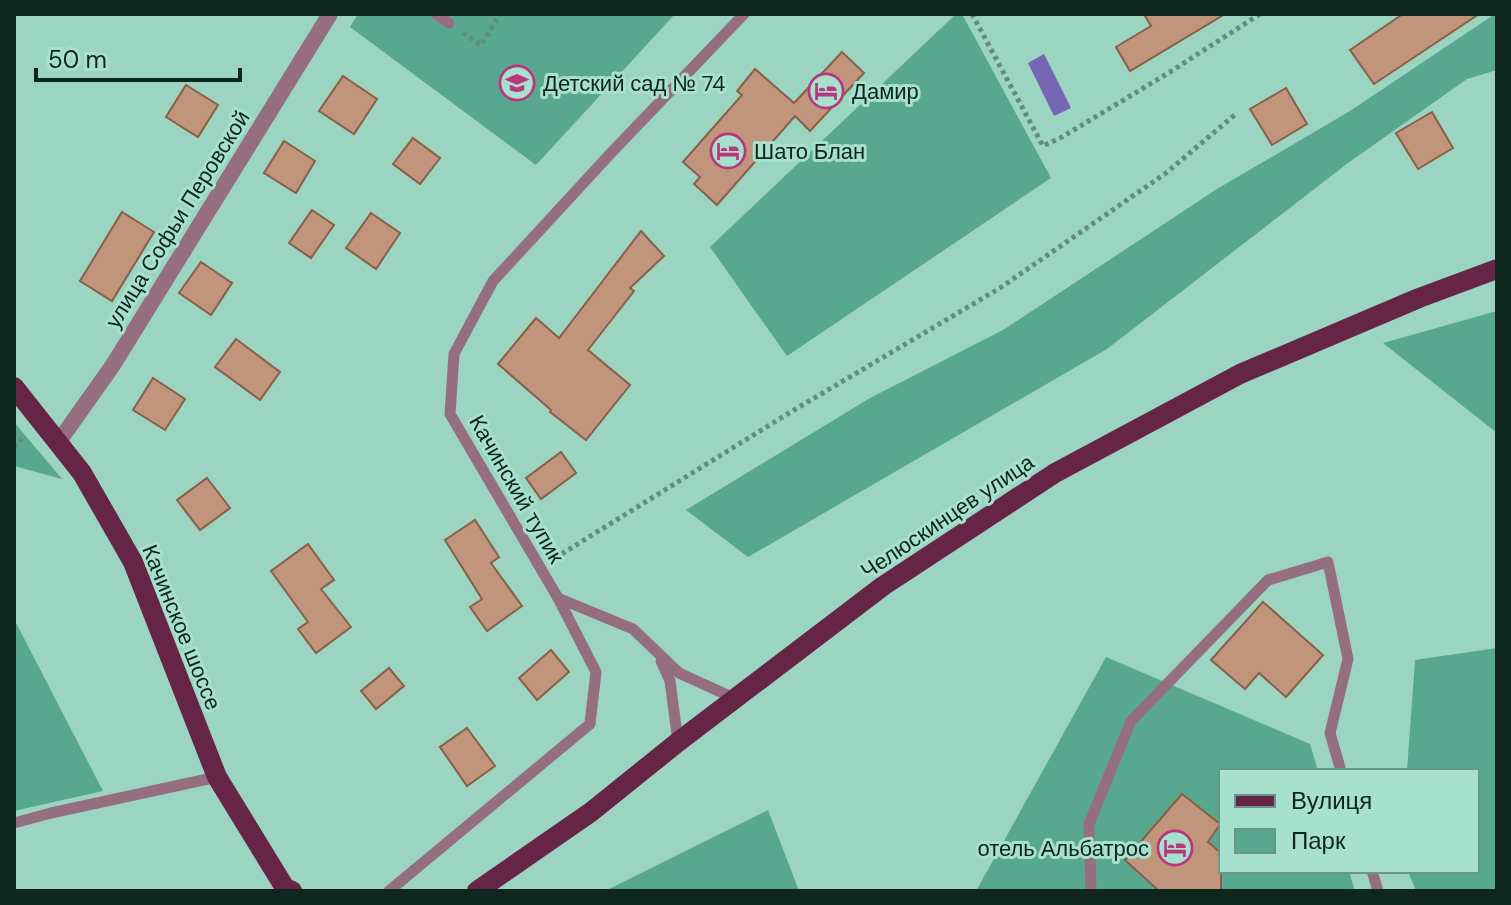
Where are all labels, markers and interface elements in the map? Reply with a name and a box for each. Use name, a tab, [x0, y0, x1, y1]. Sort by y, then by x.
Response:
scale bar	[36, 32, 240, 82]
text: 50 m	[48, 44, 107, 75]
school or university icon: Детский сад № 74	[498, 64, 536, 102]
place label: Детский сад № 74	[543, 69, 725, 98]
hotel icon: Дамир	[807, 72, 845, 110]
place label: Дамир	[852, 77, 919, 106]
street label: улица Софьи Перовской	[98, 105, 256, 334]
hotel icon: Шато Блан	[709, 132, 747, 170]
place label: Шато Блан	[754, 137, 865, 166]
street label: Качинский тупик	[462, 410, 571, 569]
street label: Челюскинцев улица	[855, 447, 1040, 585]
street label: Качинское шоссе	[135, 540, 228, 714]
legend	[1219, 769, 1479, 873]
text: Вулиця	[1291, 785, 1372, 816]
text: Парк	[1291, 825, 1346, 856]
hotel icon: отель Альбатрос	[1156, 829, 1194, 867]
place label: отель Альбатрос	[977, 834, 1149, 863]

